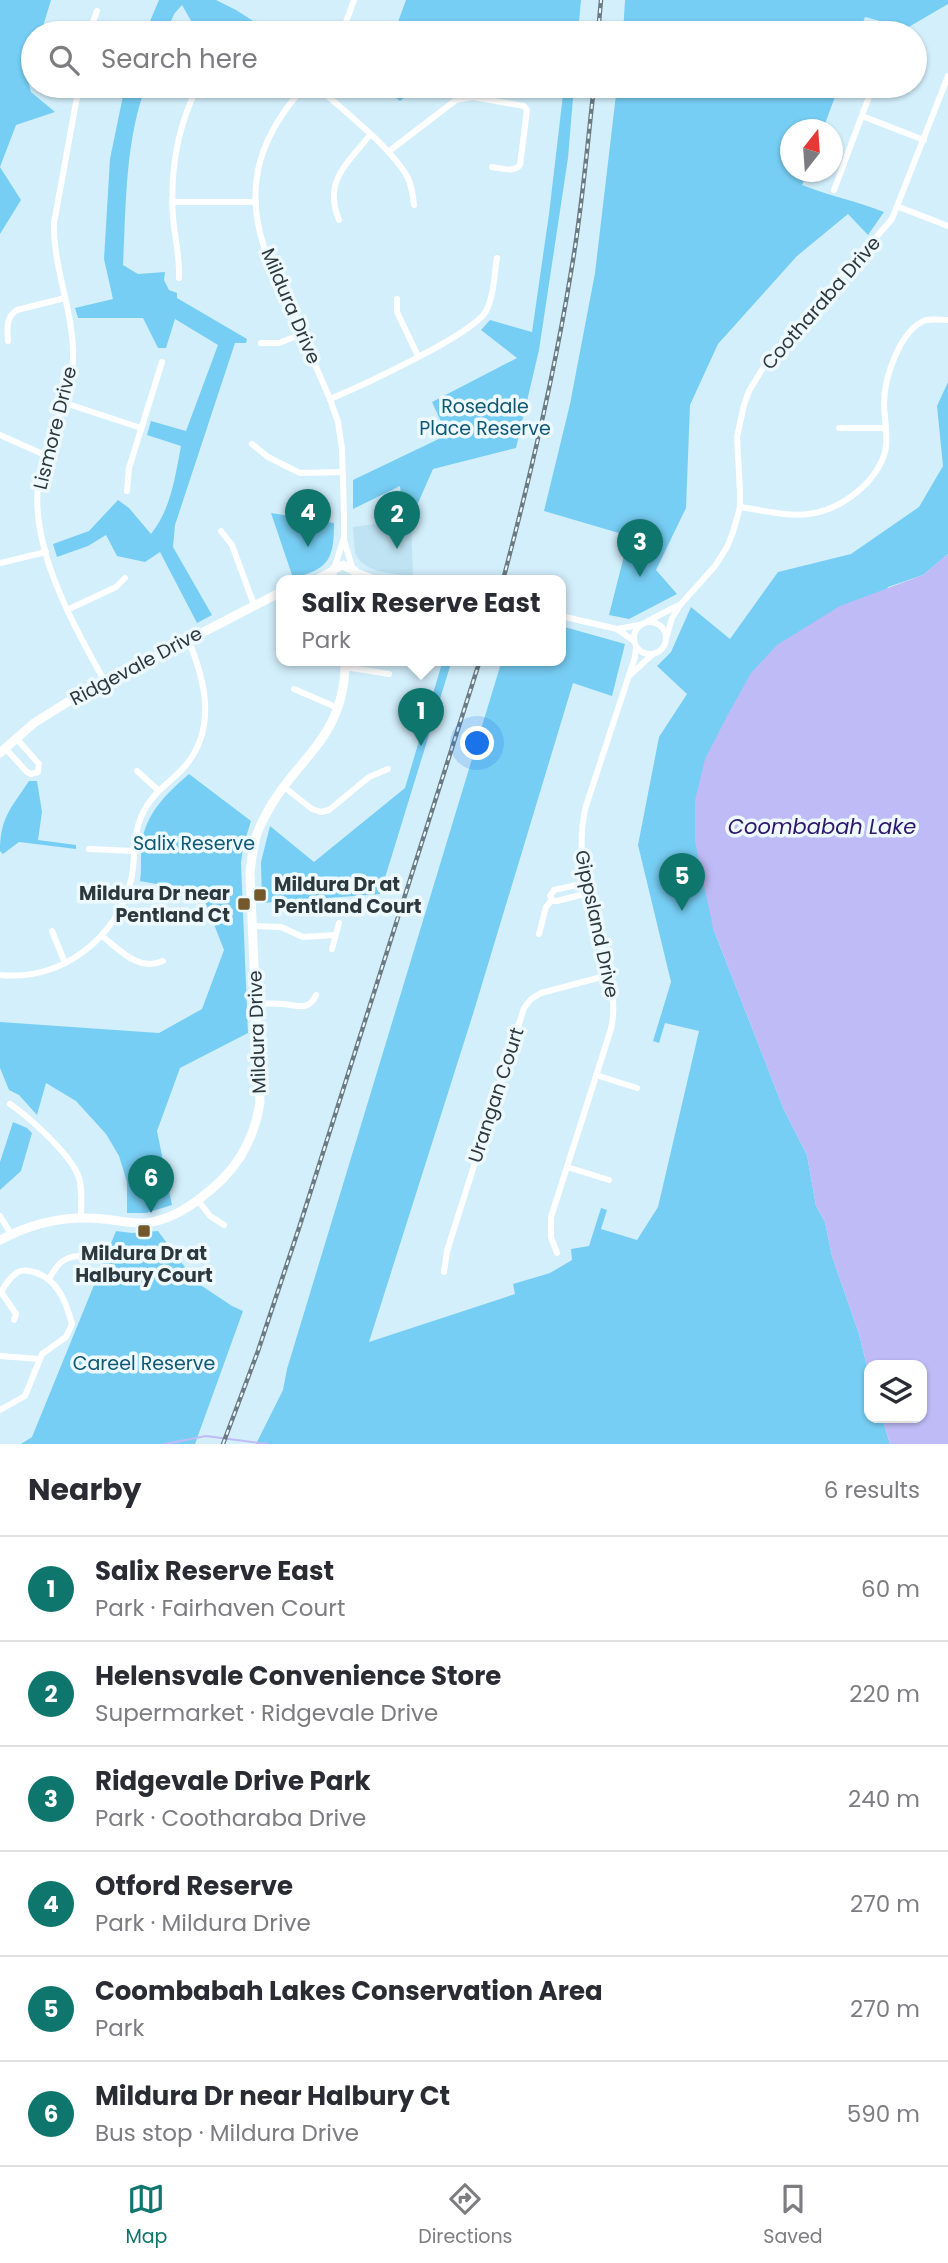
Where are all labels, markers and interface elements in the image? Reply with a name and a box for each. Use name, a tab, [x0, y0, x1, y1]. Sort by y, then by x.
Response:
search box	[21, 21, 927, 98]
icon: search	[45, 41, 83, 79]
text: Search here	[101, 41, 258, 77]
north arrow	[780, 119, 843, 182]
street label: Cootharaba Drive	[755, 230, 887, 376]
street label: Mildura Drive	[254, 244, 328, 368]
street label: Lismore Drive	[27, 364, 83, 492]
park label: Rosedale Place Reserve	[419, 393, 551, 442]
pin: 4	[285, 489, 331, 547]
pin: 2	[374, 491, 420, 549]
pin: 3	[617, 519, 663, 577]
popup	[276, 575, 566, 666]
text: Salix Reserve East	[302, 585, 541, 621]
street label: Ridgevale Drive	[65, 620, 207, 712]
text: Park	[302, 624, 351, 656]
pin: 1	[398, 688, 444, 746]
your location	[460, 726, 494, 760]
water label: Coombabah Lake	[728, 812, 916, 841]
park label: Salix Reserve	[133, 830, 255, 857]
street label: Gippsland Drive	[568, 848, 626, 1000]
pin: 5	[659, 853, 705, 911]
place label: Mildura Dr at Pentland Court	[274, 871, 422, 920]
place label: Mildura Dr near Pentland Ct	[79, 880, 230, 929]
marker: Mildura Dr at Pentland Court	[252, 887, 268, 903]
marker: Mildura Dr near Pentland Ct	[236, 896, 252, 912]
street label: Mildura Drive	[241, 970, 273, 1094]
street label: Urangan Court	[461, 1024, 531, 1166]
pin: 6	[128, 1155, 174, 1213]
marker: Mildura Dr at Halbury Court	[136, 1223, 152, 1239]
place label: Mildura Dr at Halbury Court	[75, 1240, 213, 1289]
park label: Careel Reserve	[73, 1350, 215, 1377]
map controls	[864, 1360, 927, 1423]
button: layers	[864, 1360, 927, 1423]
text: Nearby	[28, 1468, 142, 1511]
text: 6 results	[824, 1474, 920, 1506]
text: Salix Reserve East	[95, 1553, 334, 1589]
text: 1	[47, 1573, 55, 1605]
text: 60 m	[861, 1573, 920, 1605]
text: Park · Fairhaven Court	[95, 1592, 345, 1624]
text: Helensvale Convenience Store	[95, 1658, 501, 1694]
text: 2	[44, 1678, 58, 1710]
text: 220 m	[849, 1678, 920, 1710]
text: Supermarket · Ridgevale Drive	[95, 1697, 438, 1729]
text: Ridgevale Drive Park	[95, 1763, 371, 1799]
text: 3	[44, 1783, 58, 1815]
text: 240 m	[848, 1783, 920, 1815]
text: Park · Cootharaba Drive	[95, 1802, 366, 1834]
text: Otford Reserve	[95, 1868, 293, 1904]
text: 4	[43, 1888, 59, 1920]
text: 270 m	[850, 1888, 920, 1920]
text: Park · Mildura Drive	[95, 1907, 311, 1939]
text: Coombabah Lakes Conservation Area	[95, 1973, 603, 2009]
text: 5	[44, 1993, 58, 2025]
text: 270 m	[850, 1993, 920, 2025]
text: Park	[95, 2012, 144, 2044]
text: Mildura Dr near Halbury Ct	[95, 2078, 450, 2114]
text: 6	[44, 2098, 58, 2130]
text: 590 m	[847, 2098, 920, 2130]
text: Bus stop · Mildura Drive	[95, 2117, 359, 2149]
tab: Map	[125, 2180, 167, 2251]
tab: Directions	[418, 2180, 513, 2251]
tab: Saved	[763, 2180, 823, 2251]

